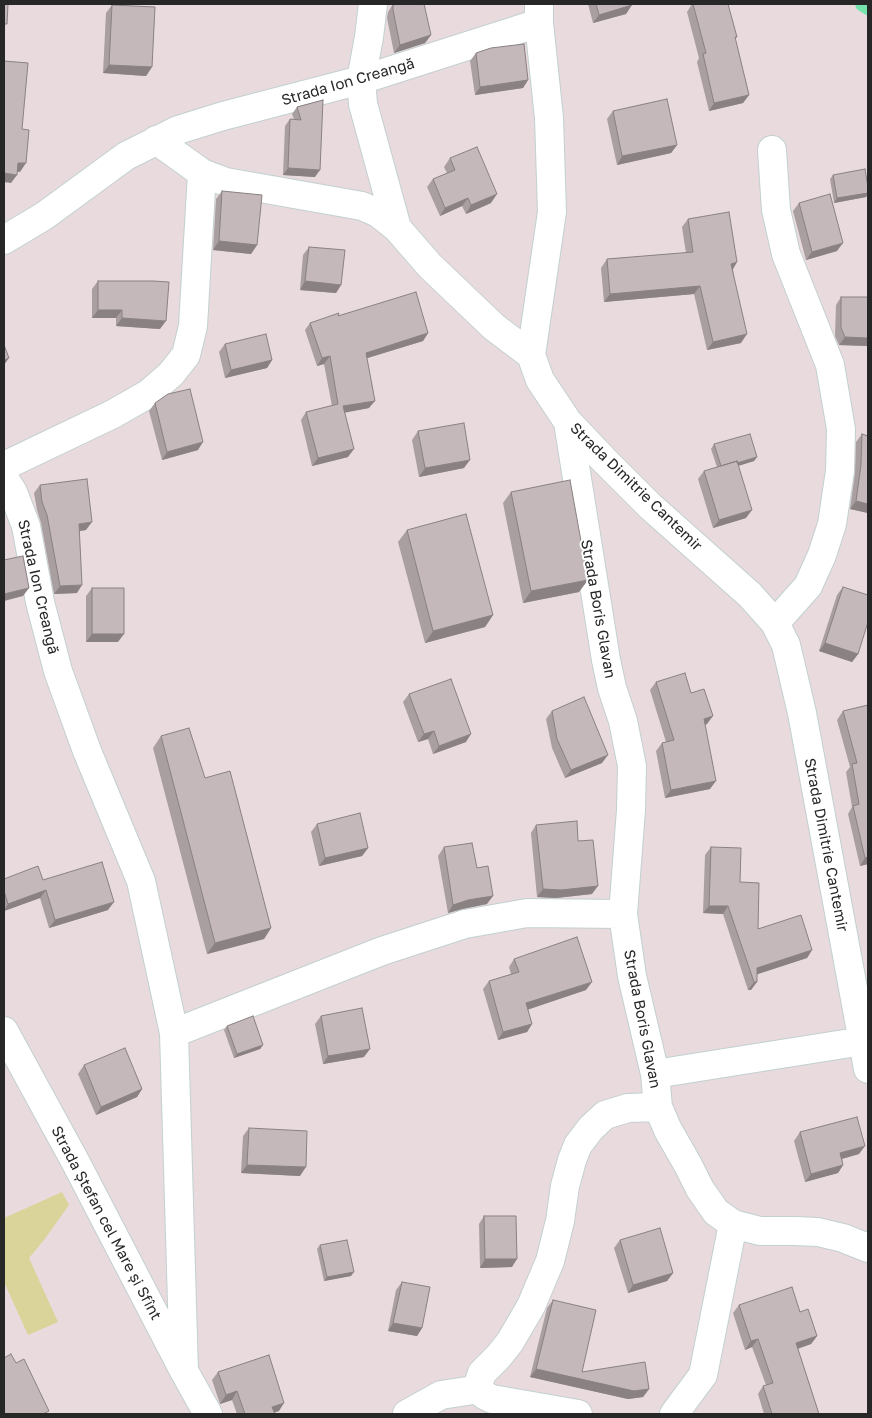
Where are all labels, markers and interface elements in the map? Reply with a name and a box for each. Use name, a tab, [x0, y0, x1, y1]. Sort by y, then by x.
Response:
street label: Strada Ion Creangă	[279, 54, 417, 110]
street label: Strada Dimitrie Cantemir	[566, 419, 706, 555]
street label: Strada Ion Creangă	[14, 518, 62, 656]
street label: Strada Boris Glavan	[577, 538, 619, 680]
street label: Strada Dimitrie Cantemir	[800, 757, 852, 933]
street label: Strada Boris Glavan	[620, 948, 664, 1090]
street label: Strada Ștefan cel Mare și Sfînt	[47, 1123, 165, 1323]

